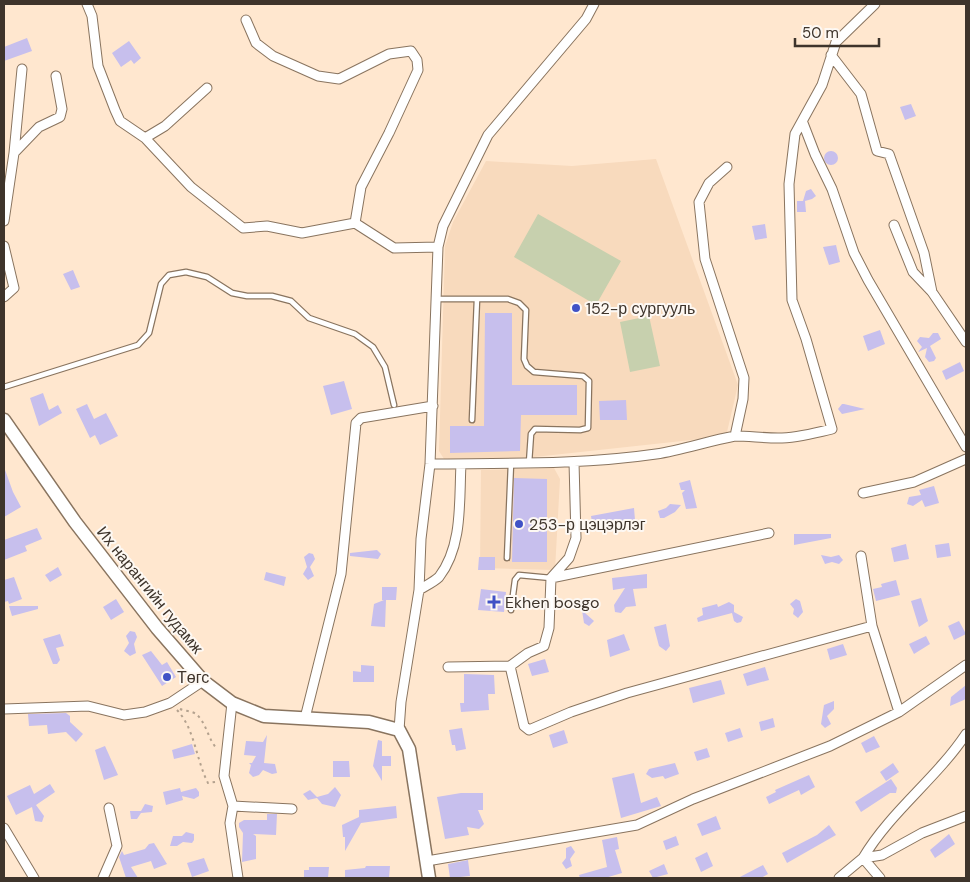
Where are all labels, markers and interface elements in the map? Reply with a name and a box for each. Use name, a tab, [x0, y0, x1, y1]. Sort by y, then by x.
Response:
scale bar	[795, 15, 879, 47]
text: 50 m	[802, 23, 839, 43]
place label: 152-р сургууль	[586, 298, 695, 319]
marker: 152-р сургууль	[570, 302, 582, 314]
place label: 253-р цэцэрлэг	[529, 514, 646, 535]
marker: 253-р цэцэрлэг	[513, 518, 525, 530]
street label: Их нарангийн гудамж	[92, 522, 208, 658]
place label: Ekhen bosgo	[505, 592, 599, 613]
marker: Ekhen bosgo	[487, 595, 501, 609]
place label: Төгс	[177, 667, 209, 688]
marker: Төгс	[161, 671, 173, 683]

